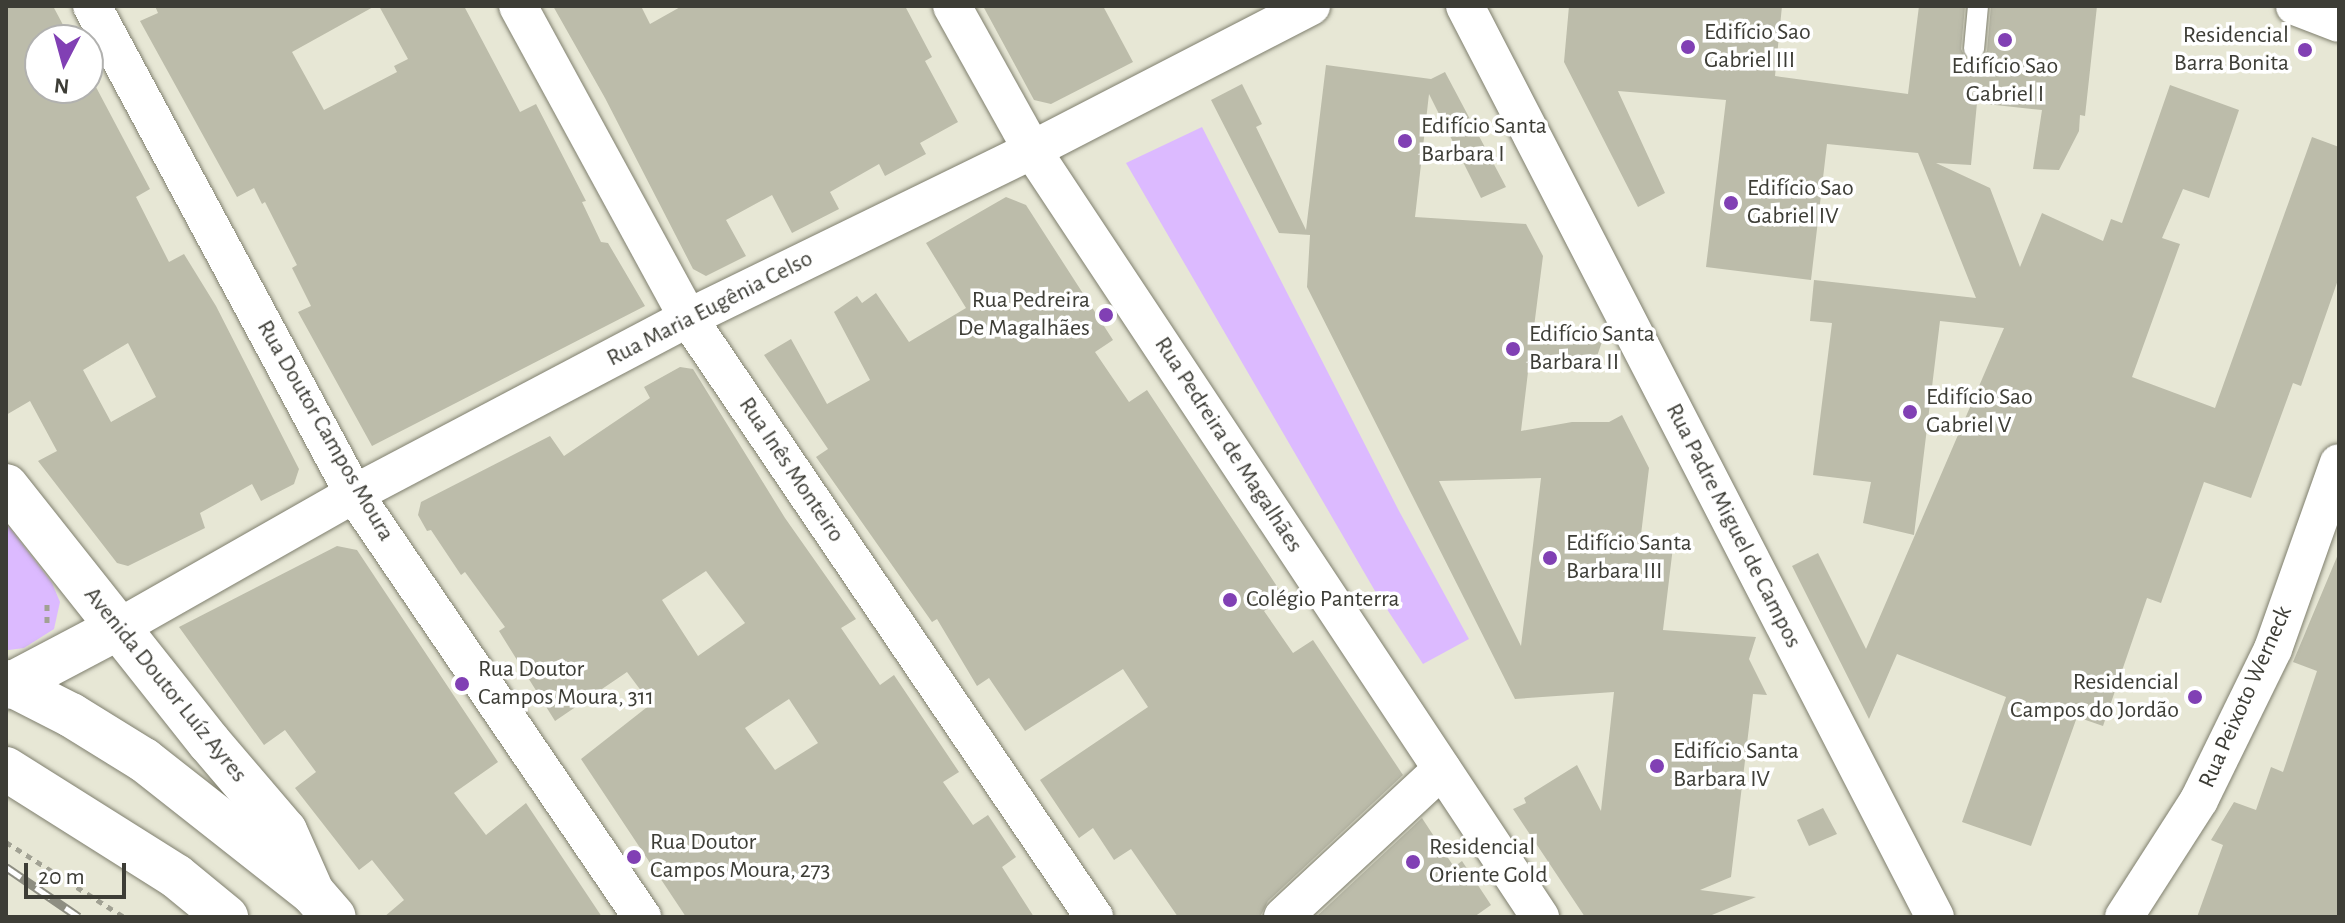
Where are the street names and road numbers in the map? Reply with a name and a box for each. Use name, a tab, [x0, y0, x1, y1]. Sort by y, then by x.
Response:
street label: Rua Maria Eugênia Celso	[602, 245, 818, 373]
street label: Rua Doutor Campos Moura	[250, 315, 400, 547]
street label: Rua Pedreira de Magalhães	[1147, 332, 1309, 558]
street label: Rua Inês Monteiro	[732, 392, 850, 548]
street label: Rua Padre Miguel de Campos	[1659, 399, 1807, 653]
street label: Avenida Doutor Luíz Ayres	[77, 581, 253, 789]
street label: Rua Peixoto Werneck	[2193, 602, 2299, 792]

